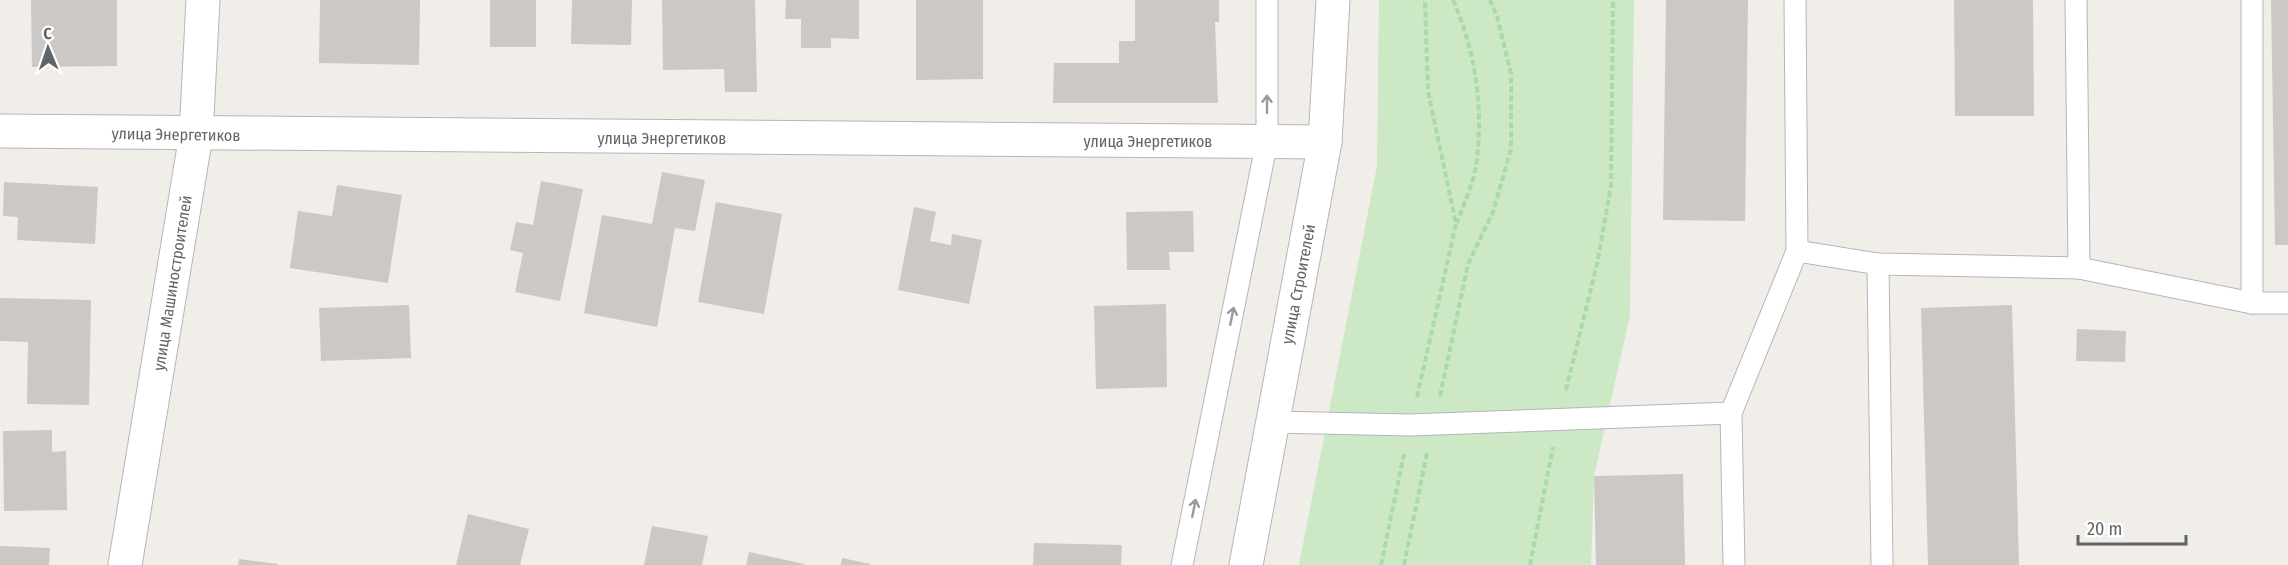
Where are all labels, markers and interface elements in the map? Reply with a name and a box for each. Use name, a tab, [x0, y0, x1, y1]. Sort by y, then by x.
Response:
north arrow	[18, 18, 78, 78]
text: С	[43, 24, 53, 43]
one-way arrow	[1261, 94, 1273, 114]
street label: улица Энергетиков	[111, 124, 241, 145]
street label: улица Энергетиков	[598, 129, 726, 148]
street label: улица Энергетиков	[1084, 132, 1212, 151]
street label: улица Машиностроителей	[149, 194, 196, 372]
street label: улица Строителей	[1278, 223, 1319, 346]
one-way arrow	[1227, 307, 1238, 327]
one-way arrow	[1189, 498, 1200, 518]
scale bar	[2078, 508, 2186, 546]
text: 20 m	[2087, 518, 2122, 540]

